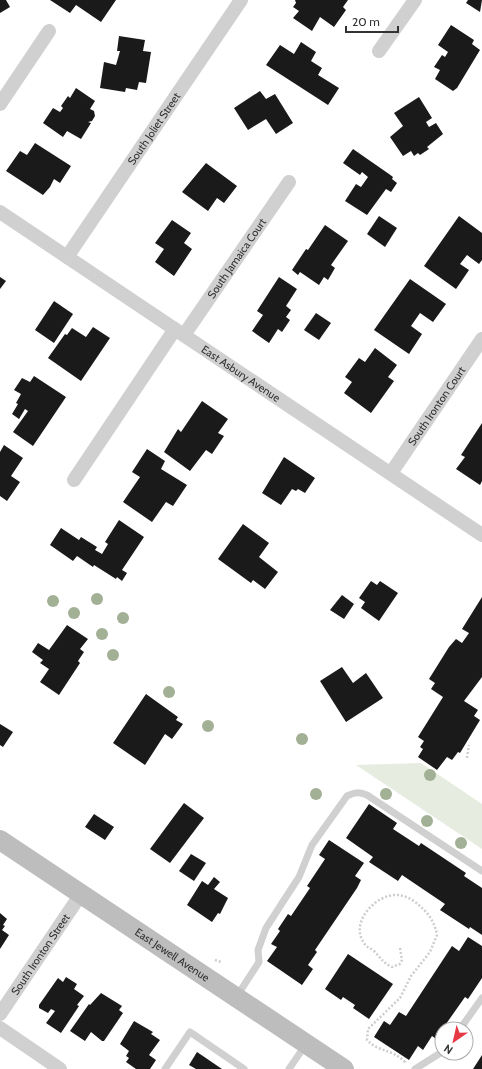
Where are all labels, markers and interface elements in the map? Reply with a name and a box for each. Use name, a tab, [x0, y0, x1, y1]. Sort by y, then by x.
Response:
scale bar	[346, 8, 398, 34]
text: 20 m	[352, 14, 380, 29]
street label: South Joliet Street	[124, 90, 183, 167]
street label: South Jamaica Court	[204, 215, 269, 301]
street label: East Asbury Avenue	[199, 342, 283, 405]
street label: South Ironton Court	[405, 363, 468, 448]
street label: South Ironton Street	[8, 911, 73, 998]
street label: East Jewell Avenue	[132, 925, 213, 985]
north arrow	[434, 1021, 474, 1061]
text: N	[441, 1041, 456, 1057]

